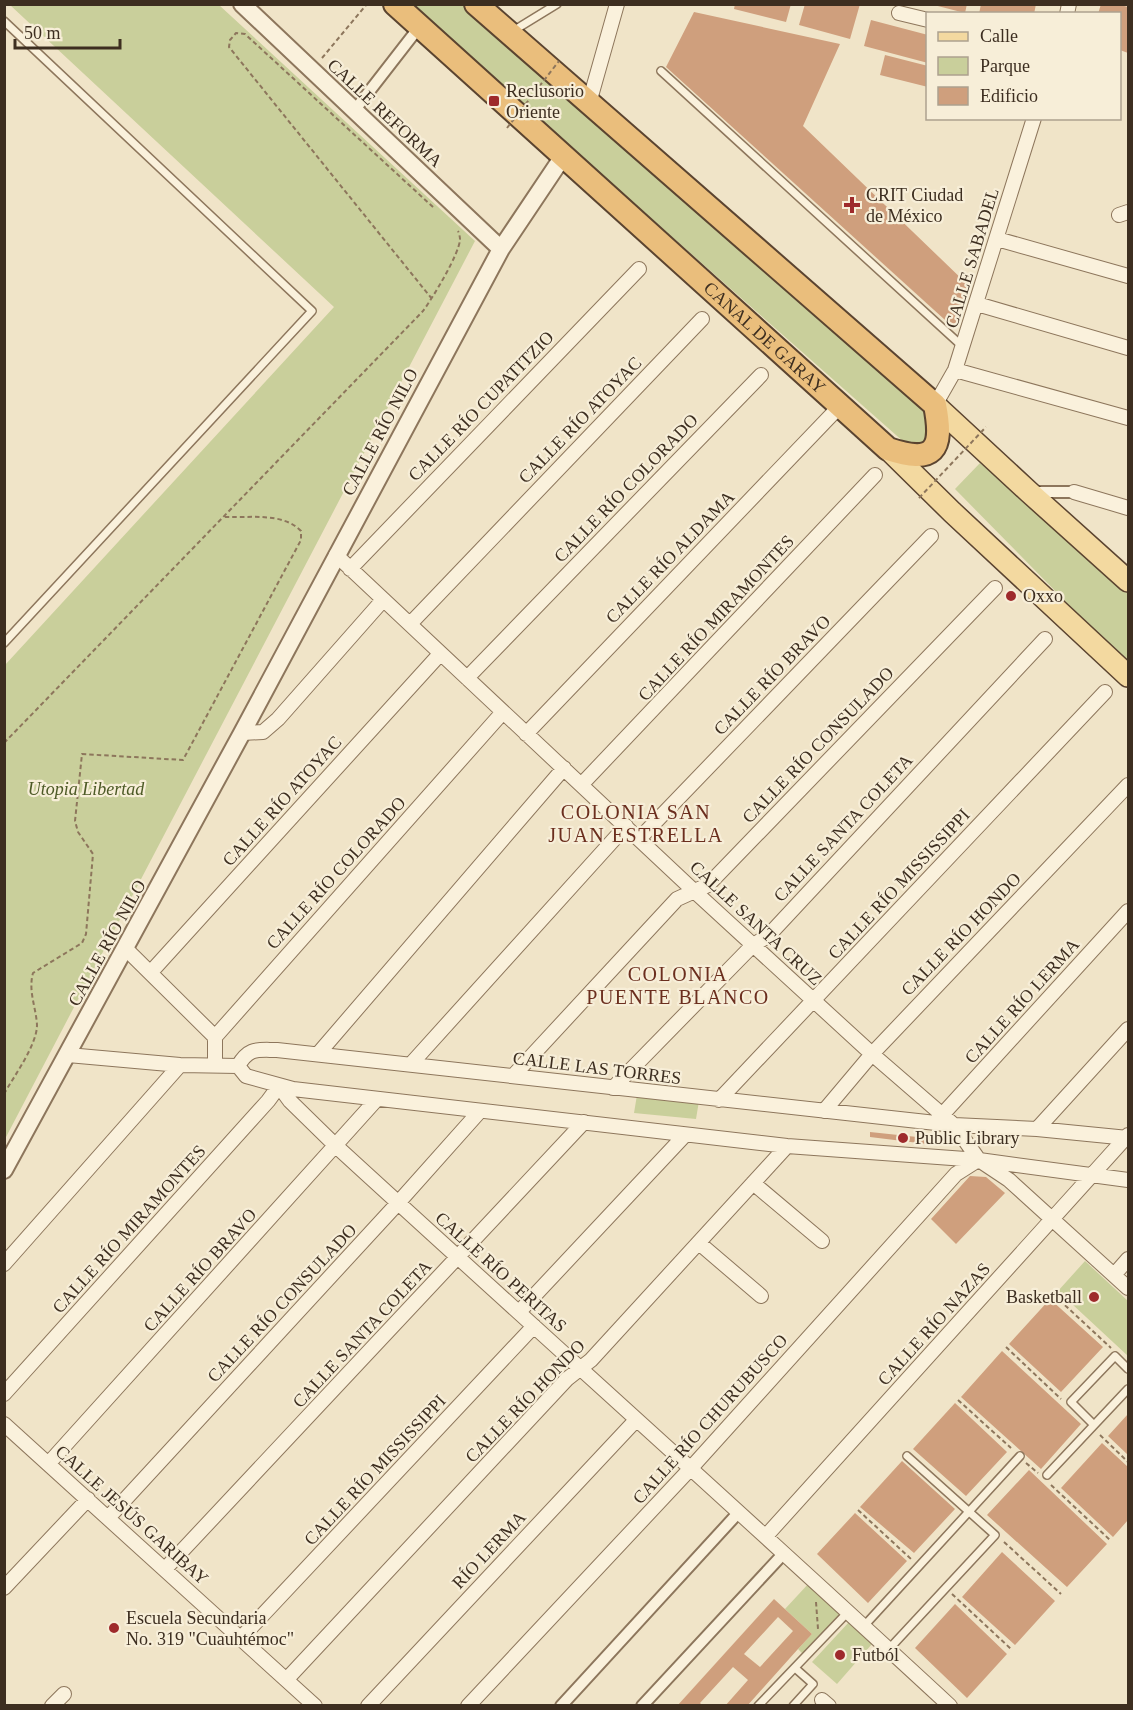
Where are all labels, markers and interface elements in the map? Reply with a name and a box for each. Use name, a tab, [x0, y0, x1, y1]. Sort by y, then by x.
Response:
scale bar	[15, 12, 120, 50]
legend	[926, 12, 1121, 120]
text: 50 m	[24, 23, 61, 43]
text: Calle	[980, 26, 1018, 46]
street label: CALLE REFORMA	[324, 55, 446, 171]
text: Parque	[980, 56, 1030, 76]
place label: Reclusorio Oriente	[506, 81, 584, 122]
text: Edificio	[980, 86, 1038, 106]
marker: Reclusorio Oriente	[487, 94, 501, 108]
place label: CRIT Ciudad de México	[866, 185, 963, 226]
street label: CALLE SABADEL	[941, 186, 1003, 330]
marker: CRIT Ciudad de México	[843, 196, 861, 214]
street label: CANAL DE GARAY	[700, 278, 830, 398]
street label: CALLE RÍO CUPATITZIO	[404, 326, 558, 485]
street label: CALLE RÍO ATOYAC	[514, 352, 645, 487]
street label: CALLE RÍO NILO	[337, 365, 422, 499]
street label: CALLE RÍO COLORADO	[549, 409, 702, 566]
street label: CALLE RÍO ALDAMA	[601, 486, 738, 627]
street label: CALLE RÍO MIRAMONTES	[633, 530, 798, 705]
place label: Oxxo	[1023, 586, 1063, 606]
marker: Oxxo	[1004, 589, 1018, 603]
street label: CALLE RÍO BRAVO	[709, 610, 834, 739]
street label: CALLE RÍO CONSULADO	[737, 662, 898, 827]
street label: CALLE RÍO ATOYAC	[218, 731, 346, 870]
street label: CALLE SANTA COLETA	[769, 750, 917, 906]
park label: Utopia Libertad	[28, 779, 145, 799]
street label: CALLE RÍO COLORADO	[262, 792, 410, 953]
district label: COLONIA SAN JUAN ESTRELLA	[548, 801, 724, 846]
street label: CALLE RÍO MISSISSIPPI	[823, 804, 974, 963]
street label: CALLE SANTA CRUZ	[686, 857, 826, 989]
street label: CALLE RÍO HONDO	[896, 868, 1025, 1000]
street label: CALLE RÍO NILO	[63, 876, 150, 1010]
street label: CALLE RÍO LERMA	[960, 934, 1083, 1068]
district label: COLONIA PUENTE BLANCO	[586, 963, 770, 1008]
street label: CALLE LAS TORRES	[512, 1048, 682, 1088]
place label: Public Library	[915, 1128, 1019, 1148]
marker: Public Library	[896, 1131, 910, 1145]
street label: CALLE RÍO MIRAMONTES	[48, 1140, 210, 1317]
street label: CALLE RÍO BRAVO	[139, 1204, 261, 1336]
street label: CALLE RÍO PERITAS	[431, 1207, 571, 1336]
street label: CALLE RÍO CONSULADO	[203, 1219, 361, 1386]
street label: CALLE SANTA COLETA	[288, 1256, 436, 1412]
street label: CALLE RÍO NAZAS	[873, 1258, 994, 1389]
place label: Basketball	[1006, 1287, 1082, 1307]
marker: Basketball	[1087, 1290, 1101, 1304]
street label: CALLE RÍO CHURUBUSCO	[628, 1330, 791, 1508]
street label: CALLE RÍO HONDO	[460, 1335, 589, 1467]
street label: CALLE RÍO MISSISSIPPI	[299, 1390, 450, 1549]
street label: CALLE JESÚS GARIBAY	[52, 1440, 213, 1589]
street label: RÍO LERMA	[447, 1506, 530, 1593]
place label: Escuela Secundaria No. 319 "Cuauhtémoc"	[126, 1608, 294, 1649]
marker: Escuela Secundaria No. 319 "Cuauhtémoc"	[107, 1621, 121, 1635]
place label: Futból	[852, 1645, 899, 1665]
marker: Futból	[833, 1648, 847, 1662]

